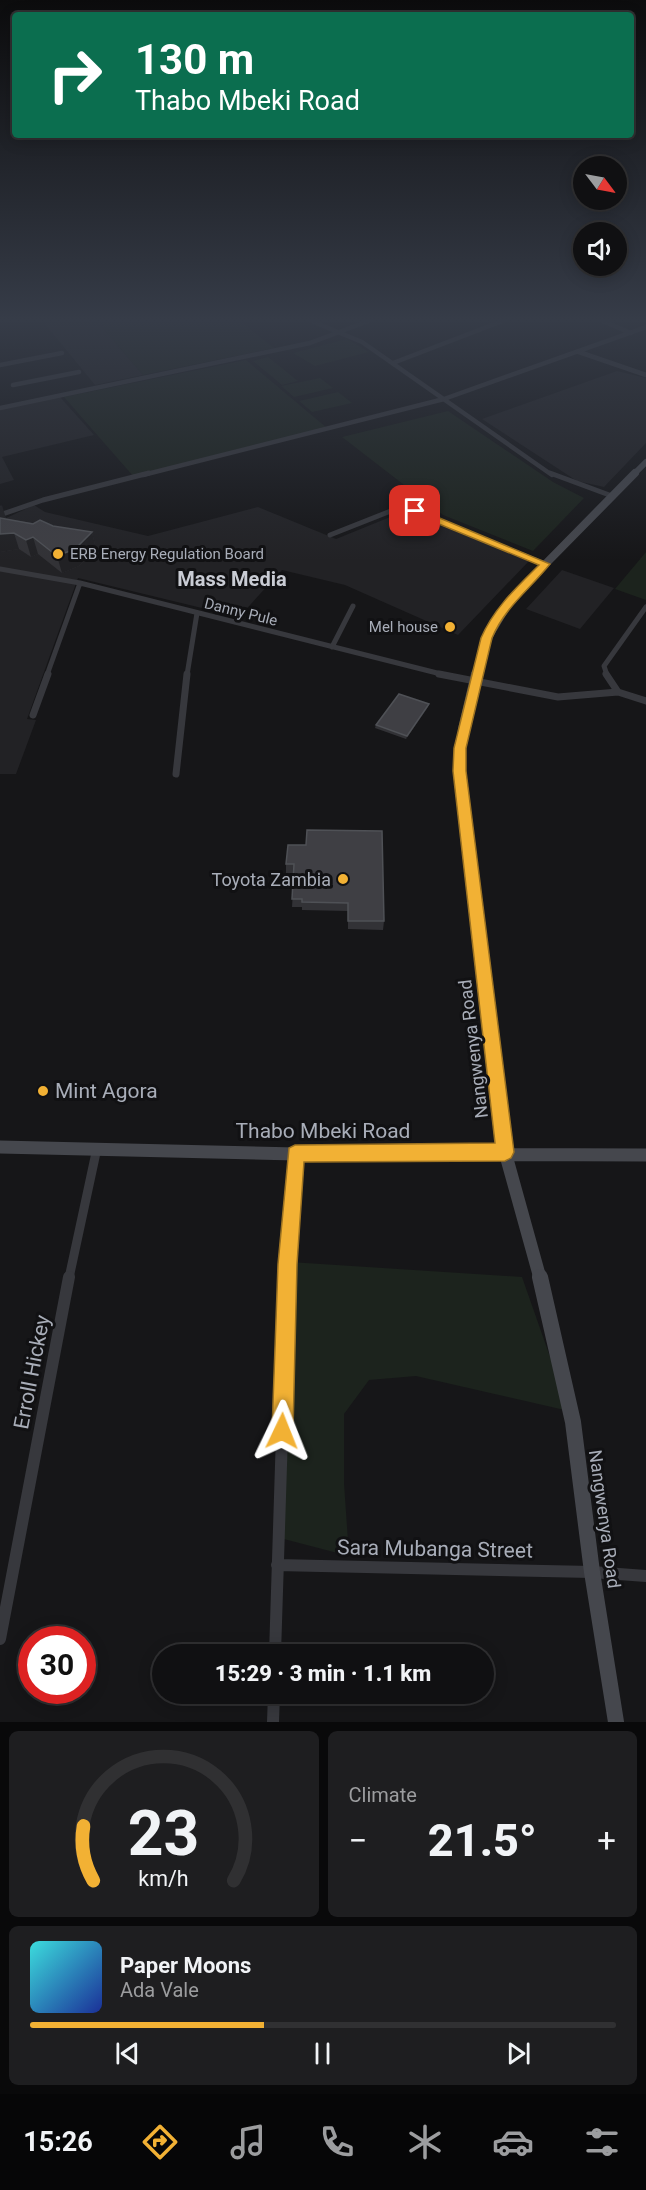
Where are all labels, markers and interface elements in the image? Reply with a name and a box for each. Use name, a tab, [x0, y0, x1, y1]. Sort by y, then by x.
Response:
text: 130 m	[135, 35, 254, 84]
icon: right	[36, 36, 114, 114]
text: Thabo Mbeki Road	[135, 85, 360, 117]
north arrow	[573, 156, 627, 210]
map controls	[573, 156, 627, 276]
button: sound	[573, 222, 627, 276]
pin	[389, 485, 440, 536]
icon: arrive	[398, 494, 431, 527]
place label: ERB Energy Regulation Board	[70, 545, 264, 563]
marker: ERB Energy Regulation Board	[51, 547, 65, 561]
district label: Mass Media	[177, 567, 287, 591]
street label: Danny Pule	[203, 594, 279, 630]
place label: Mel house	[369, 618, 438, 636]
marker: Mel house	[443, 620, 457, 634]
place label: Toyota Zambia	[212, 869, 331, 890]
marker: Toyota Zambia	[336, 872, 350, 886]
street label: Nangwenya Road	[454, 978, 492, 1120]
place label: Mint Agora	[55, 1079, 158, 1103]
marker: Mint Agora	[36, 1084, 50, 1098]
street label: Thabo Mbeki Road	[236, 1119, 410, 1143]
street label: Erroll Hickey	[9, 1313, 55, 1431]
position arrow	[250, 1399, 314, 1463]
street label: Nangwenya Road	[585, 1448, 625, 1590]
street label: Sara Mubanga Street	[337, 1535, 533, 1563]
speed limit sign: 30	[18, 1626, 96, 1704]
text: 15:29 · 3 min · 1.1 km	[215, 1661, 431, 1686]
text: Climate	[349, 1783, 417, 1807]
text: 23	[128, 1797, 200, 1870]
text: 21.5°	[428, 1814, 537, 1867]
text: −	[349, 1821, 367, 1860]
text: +	[597, 1821, 616, 1860]
text: km/h	[139, 1866, 189, 1891]
text: Paper Moons	[120, 1953, 251, 1978]
text: Ada Vale	[120, 1978, 199, 2002]
icon: previous	[111, 2037, 144, 2070]
icon: pause	[306, 2037, 339, 2070]
icon: next	[502, 2037, 535, 2070]
icon: directions	[139, 2121, 181, 2163]
icon: music	[227, 2121, 269, 2163]
icon: phone	[316, 2121, 358, 2163]
icon: climate	[404, 2121, 446, 2163]
icon: car	[492, 2121, 534, 2163]
icon: filters	[581, 2121, 623, 2163]
text: 15:26	[23, 2126, 93, 2158]

